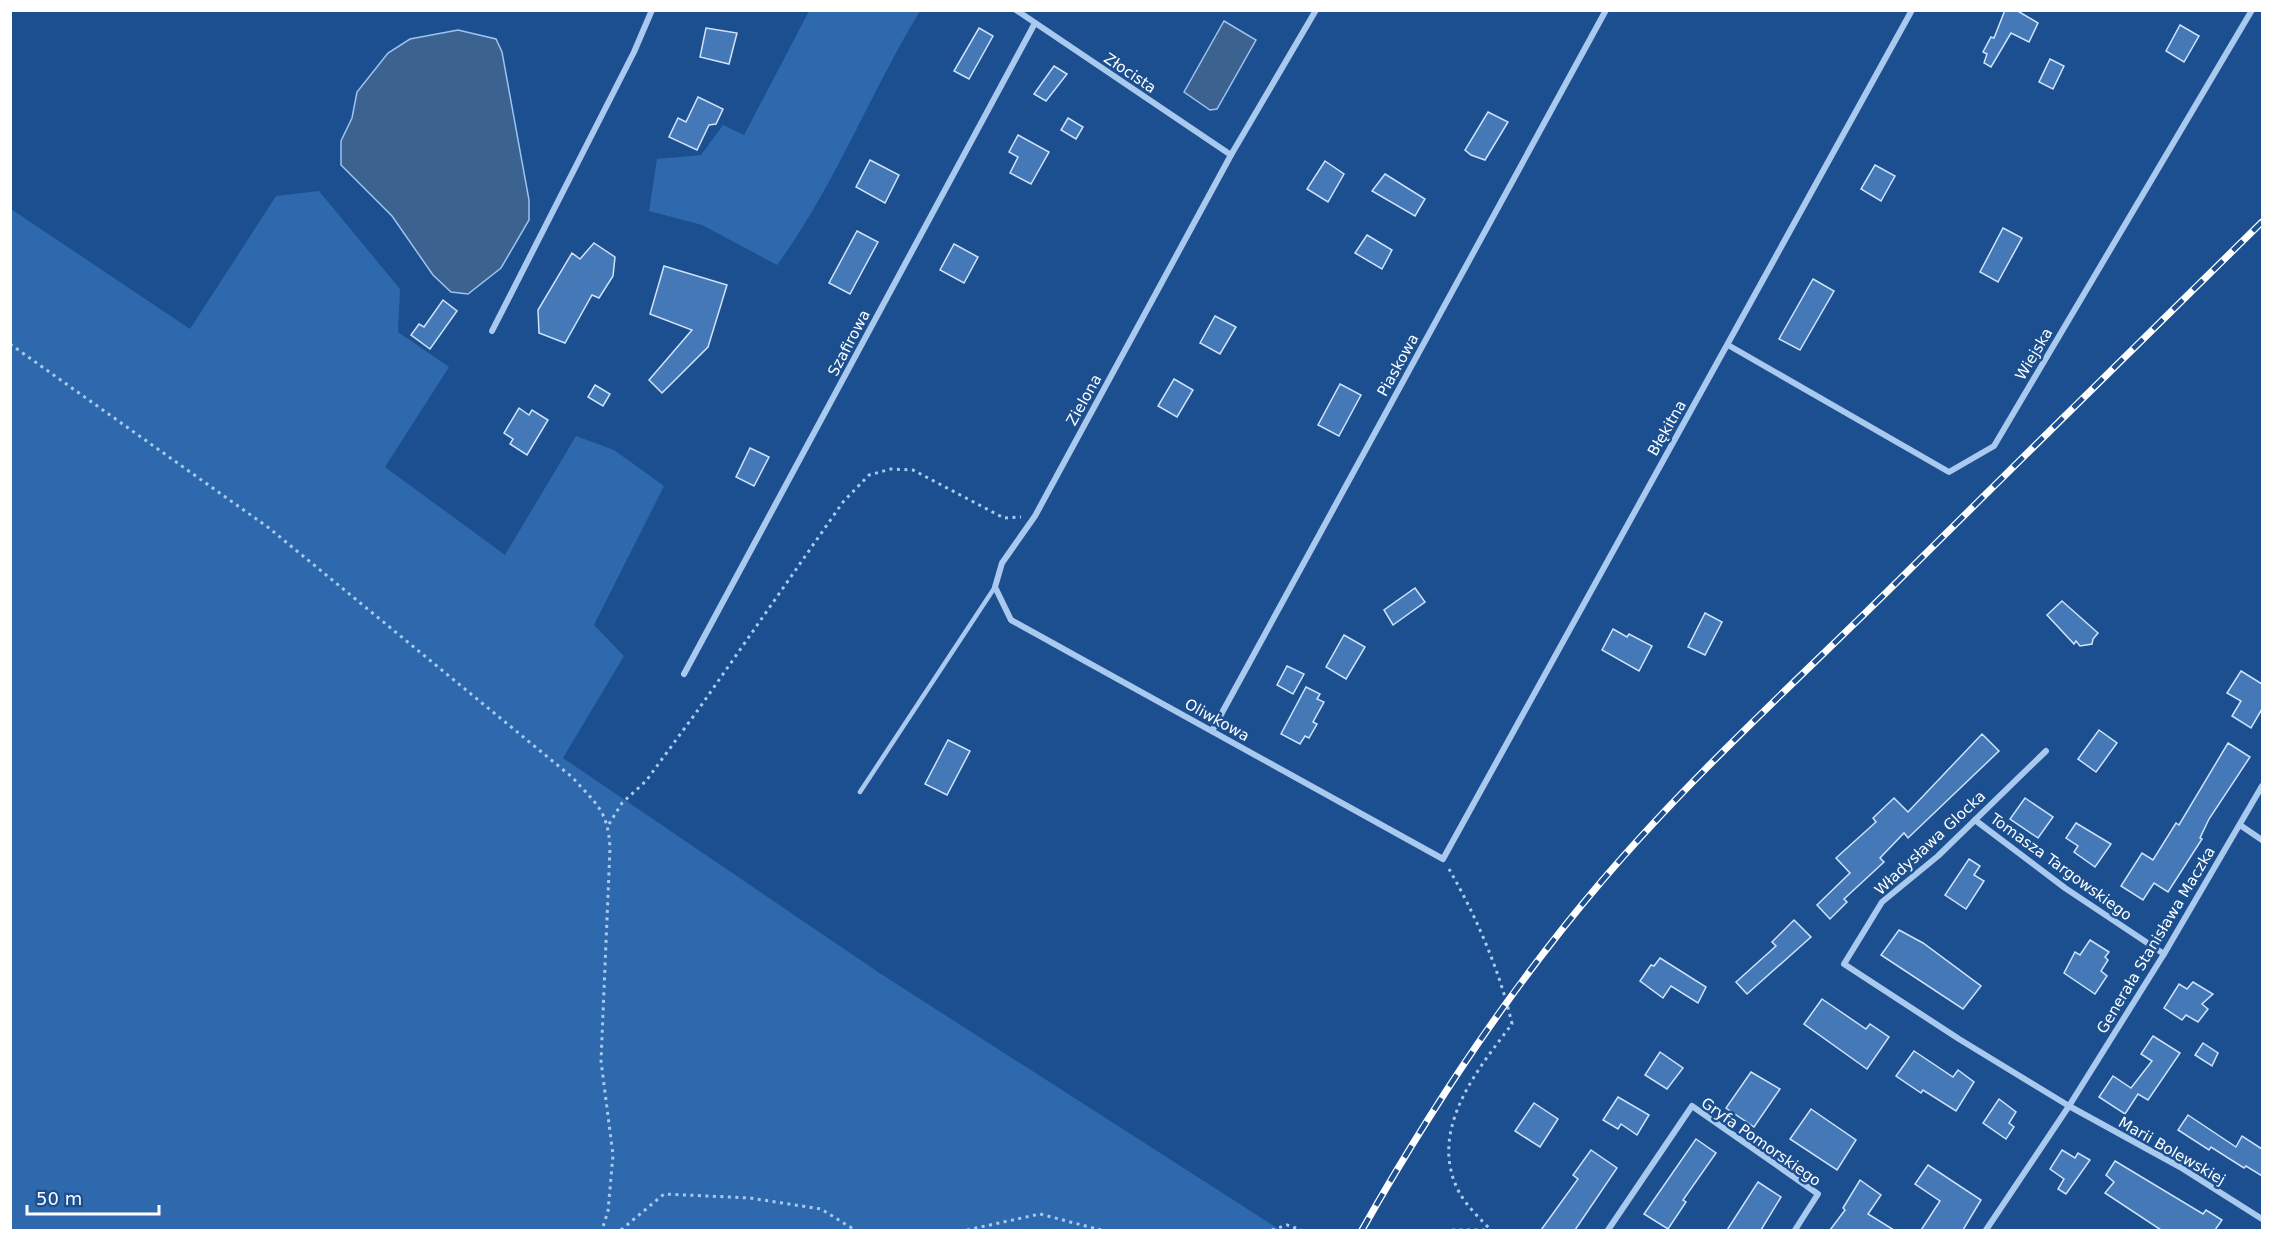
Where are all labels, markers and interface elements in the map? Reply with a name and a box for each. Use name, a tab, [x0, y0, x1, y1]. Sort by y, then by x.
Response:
street label: Złocista	[1100, 49, 1160, 97]
street label: Szafirowa	[824, 307, 874, 379]
street label: Wiejska	[2011, 325, 2057, 383]
street label: Piaskowa	[1373, 331, 1423, 399]
street label: Zielona	[1063, 371, 1105, 429]
street label: Błękitna	[1644, 397, 1690, 459]
street label: Oliwkowa	[1181, 695, 1253, 745]
street label: Władysława Glocka	[1871, 787, 1989, 899]
street label: Tomasza Targowskiego	[1986, 809, 2135, 924]
street label: Generała Stanisława Maczka	[2093, 843, 2219, 1037]
street label: Gryfa Pomorskiego	[1698, 1094, 1824, 1190]
street label: Marii Bolewskiej	[2115, 1113, 2229, 1189]
scale bar	[27, 1178, 159, 1216]
text: 50 m	[36, 1188, 82, 1209]

